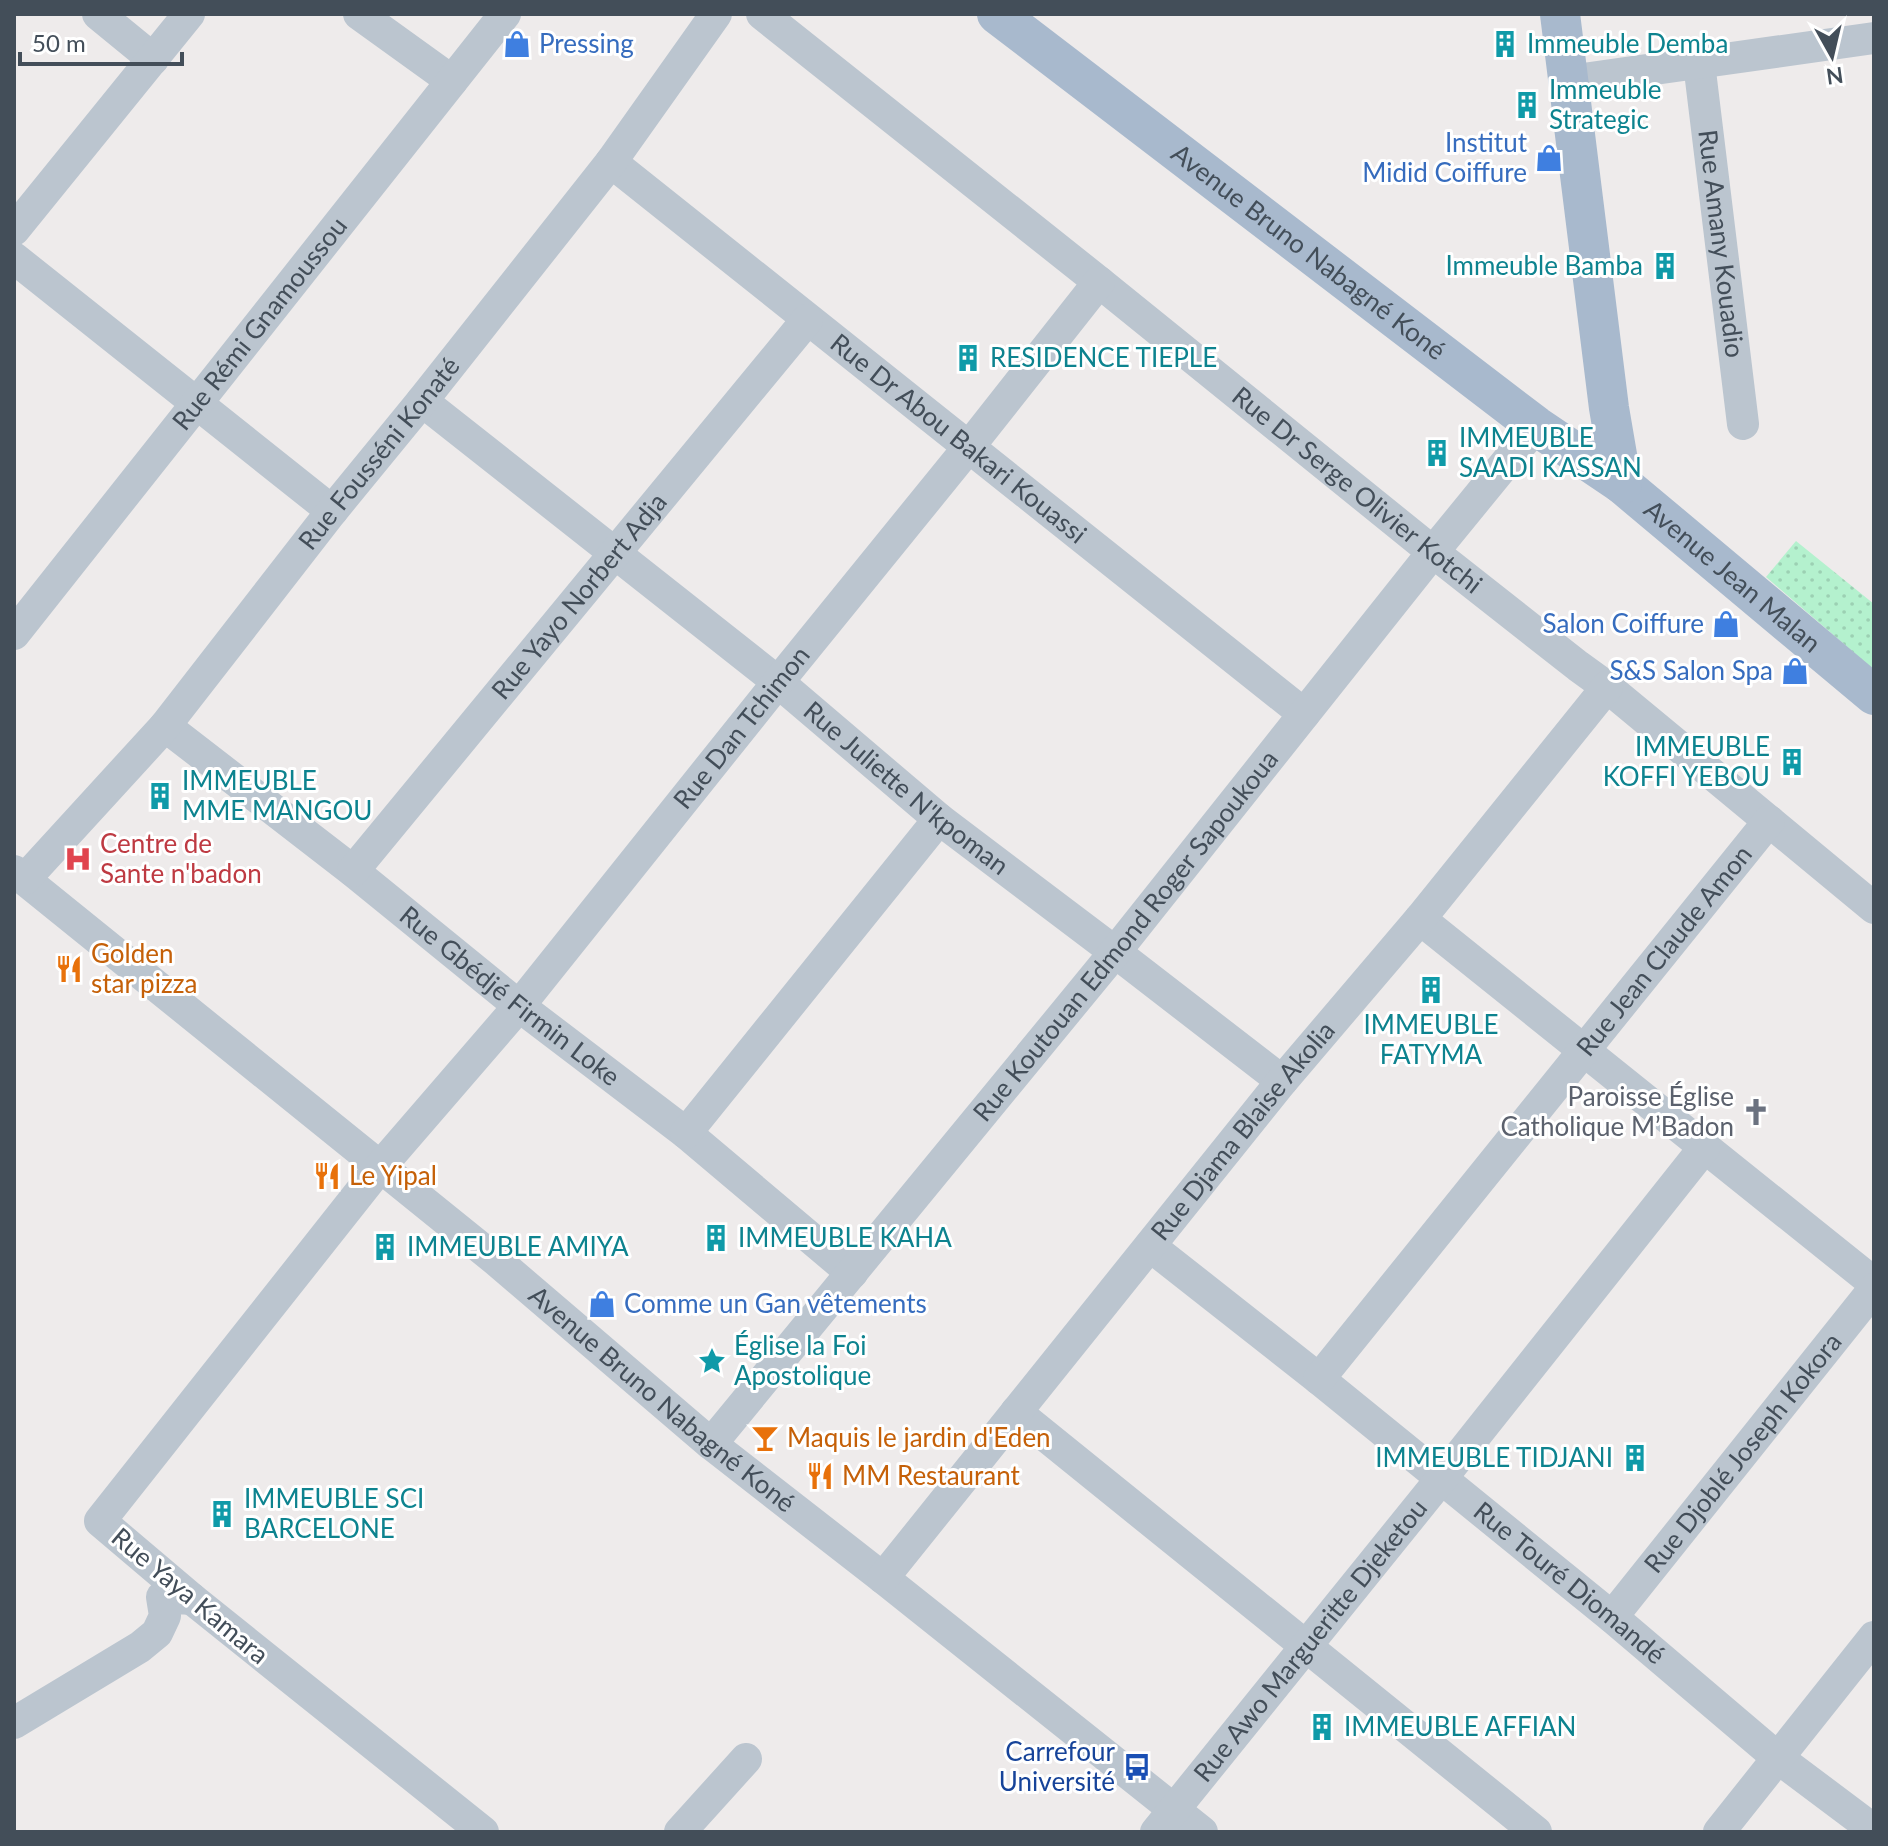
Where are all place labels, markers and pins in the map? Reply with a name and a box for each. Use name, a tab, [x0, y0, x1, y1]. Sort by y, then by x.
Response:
place label: Pressing	[539, 27, 634, 59]
place label: Immeuble Demba	[1527, 27, 1728, 59]
shop icon: Pressing	[502, 29, 532, 59]
building icon: Immeuble Demba	[1490, 29, 1520, 59]
place label: Immeuble Strategic	[1549, 73, 1662, 135]
building icon: Immeuble Strategic	[1512, 90, 1542, 120]
place label: Institut Midid Coiffure	[1362, 126, 1528, 188]
shop icon: Institut Midid Coiffure	[1534, 143, 1564, 173]
place label: Immeuble Bamba	[1445, 249, 1643, 281]
building icon: Immeuble Bamba	[1650, 251, 1680, 281]
place label: RESIDENCE TIEPLE	[990, 341, 1217, 373]
building icon: RESIDENCE TIEPLE	[953, 343, 983, 373]
place label: IMMEUBLE SAADI KASSAN	[1459, 421, 1642, 483]
building icon: IMMEUBLE SAADI KASSAN	[1422, 438, 1452, 468]
place label: Salon Coiffure	[1543, 607, 1704, 639]
shop icon: Salon Coiffure	[1711, 609, 1741, 639]
place label: S&S Salon Spa	[1609, 654, 1773, 686]
shop icon: S&S Salon Spa	[1780, 656, 1810, 686]
place label: IMMEUBLE KOFFI YEBOU	[1603, 730, 1770, 792]
building icon: IMMEUBLE KOFFI YEBOU	[1777, 747, 1807, 777]
place label: IMMEUBLE MME MANGOU	[182, 764, 372, 826]
building icon: IMMEUBLE MME MANGOU	[145, 781, 175, 811]
place label: Centre de Sante n'badon	[100, 827, 262, 889]
hospital icon: Centre de Sante n'badon	[63, 844, 93, 874]
place label: Golden star pizza	[91, 937, 197, 999]
restaurant icon: Golden star pizza	[54, 954, 84, 984]
building icon: IMMEUBLE FATYMA	[1416, 975, 1446, 1005]
place label: IMMEUBLE FATYMA	[1364, 1008, 1498, 1070]
place label: Paroisse Église Catholique M’Badon	[1500, 1080, 1734, 1142]
church icon: Paroisse Église Catholique M’Badon	[1741, 1097, 1771, 1127]
place label: Le Yipal	[349, 1159, 437, 1191]
restaurant icon: Le Yipal	[312, 1161, 342, 1191]
place label: IMMEUBLE KAHA	[738, 1221, 952, 1253]
building icon: IMMEUBLE KAHA	[701, 1223, 731, 1253]
place label: IMMEUBLE AMIYA	[407, 1230, 629, 1262]
building icon: IMMEUBLE AMIYA	[370, 1232, 400, 1262]
place label: Comme un Gan vêtements	[624, 1287, 927, 1319]
shop icon: Comme un Gan vêtements	[587, 1289, 617, 1319]
place label: Église la Foi Apostolique	[734, 1329, 871, 1391]
place icon: Église la Foi Apostolique	[697, 1346, 727, 1376]
place label: Maquis le jardin d'Eden	[787, 1421, 1051, 1453]
bar icon: Maquis le jardin d'Eden	[750, 1423, 780, 1453]
place label: IMMEUBLE TIDJANI	[1375, 1441, 1613, 1473]
building icon: IMMEUBLE TIDJANI	[1620, 1443, 1650, 1473]
place label: MM Restaurant	[842, 1459, 1021, 1491]
restaurant icon: MM Restaurant	[805, 1461, 835, 1491]
place label: IMMEUBLE SCI BARCELONE	[244, 1482, 424, 1544]
building icon: IMMEUBLE SCI BARCELONE	[207, 1499, 237, 1529]
place label: IMMEUBLE AFFIAN	[1344, 1710, 1576, 1742]
building icon: IMMEUBLE AFFIAN	[1307, 1712, 1337, 1742]
place label: Carrefour Université	[999, 1735, 1116, 1797]
bus stop icon: Carrefour Université	[1122, 1752, 1152, 1782]

